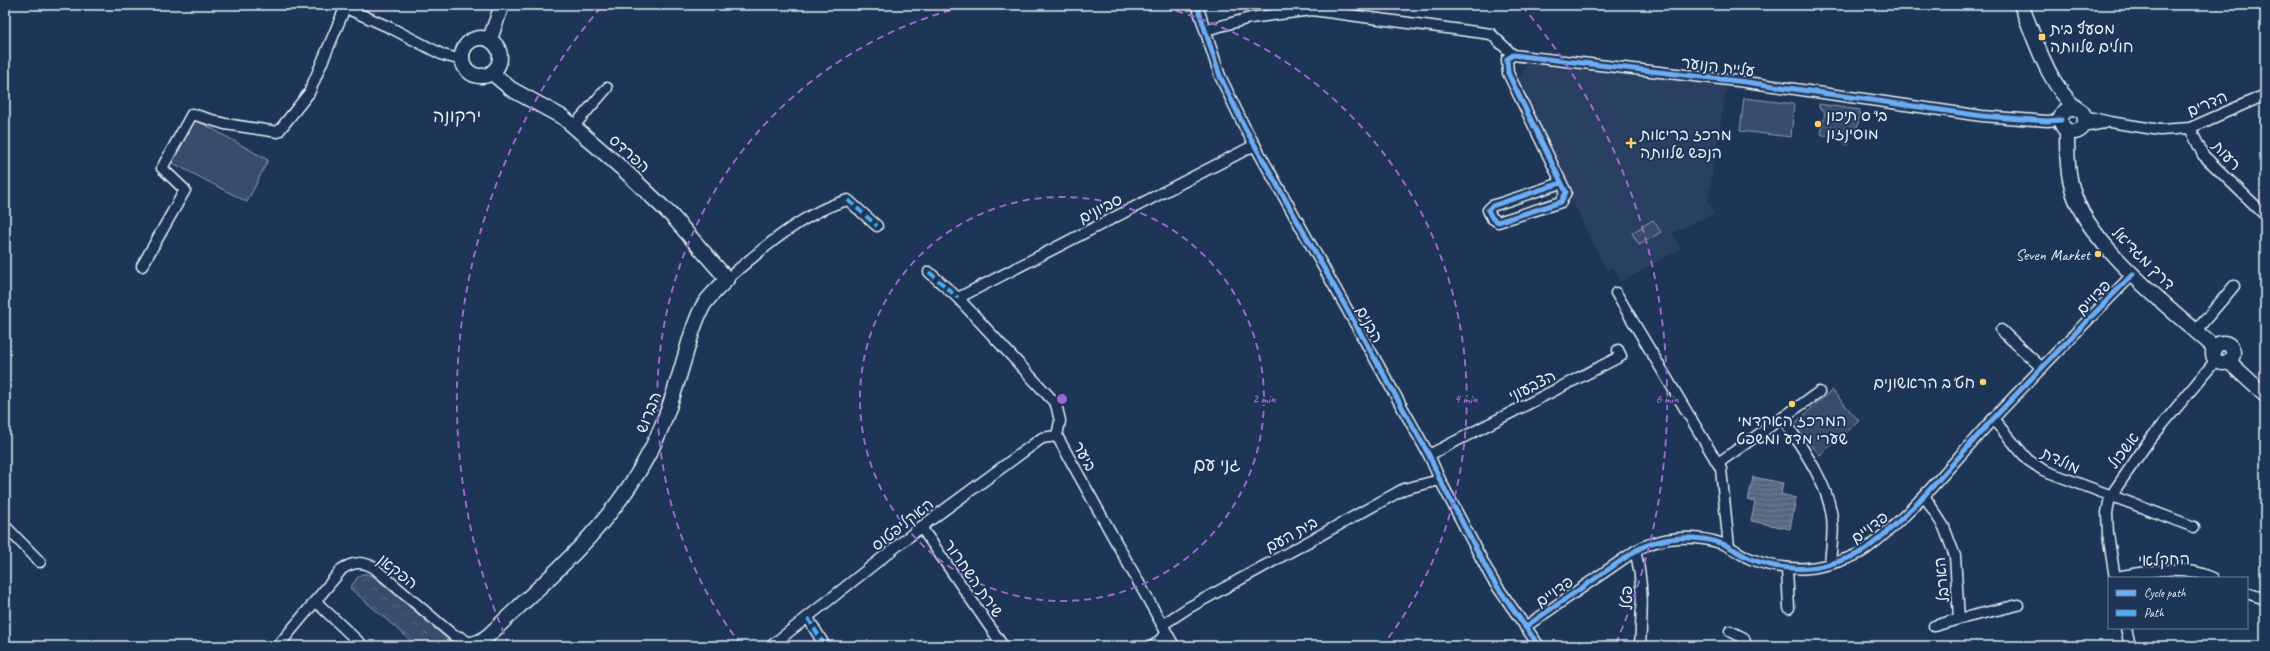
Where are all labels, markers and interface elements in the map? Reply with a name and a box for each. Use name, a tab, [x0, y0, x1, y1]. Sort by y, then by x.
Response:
place label: מסעף בית חולים שלוותה	[2049, 19, 2134, 57]
marker: מסעף בית חולים שלוותה	[2037, 32, 2047, 42]
street label: עליית הנוער	[1680, 53, 1756, 81]
street label: הדרים	[2184, 86, 2231, 121]
district label: ירקונה	[433, 105, 481, 127]
place label: בי"ס תיכון מוסינזון	[1826, 106, 1887, 144]
marker: בי"ס תיכון מוסינזון	[1813, 119, 1823, 129]
place label: מרכז בריאות הנפש שלוותה	[1639, 125, 1732, 163]
street label: הפרדס	[605, 130, 654, 177]
street label: רעות	[2207, 136, 2245, 175]
marker: מרכז בריאות הנפש שלוותה	[1625, 137, 1637, 149]
street label: סביונים	[1075, 189, 1126, 228]
street label: דרך מגדיאל	[2108, 223, 2179, 294]
place label: Seven Market	[2015, 245, 2092, 265]
marker: Seven Market	[2093, 249, 2103, 259]
street label: פדויים	[2072, 276, 2116, 320]
street label: הבנים	[1351, 302, 1387, 346]
street label: הצבעוני	[1505, 366, 1559, 406]
place label: חט"ב הראשונים	[1873, 373, 1975, 393]
marker: חט"ב הראשונים	[1978, 377, 1988, 387]
street label: הברוש	[632, 389, 666, 436]
text: 2 min	[1253, 391, 1276, 407]
text: 4 min	[1455, 391, 1478, 407]
text: 6 min	[1655, 391, 1679, 407]
centre of rings	[1055, 392, 1069, 406]
marker: המרכז האקדמי שערי מדע ומשפט	[1787, 399, 1797, 409]
place label: המרכז האקדמי שערי מדע ומשפט	[1736, 411, 1848, 449]
street label: אשכול	[2104, 428, 2144, 473]
street label: ביער	[1068, 438, 1100, 475]
street label: מולדת	[2037, 443, 2083, 479]
district label: גני עם	[1193, 454, 1241, 476]
street label: האקליפטוס	[867, 494, 938, 555]
street label: פדויים	[1847, 507, 1892, 548]
street label: בית העם	[1262, 512, 1321, 557]
street label: שירת השחרור	[939, 536, 1007, 621]
street label: החקלאי	[2138, 549, 2190, 571]
street label: הפקאן	[373, 550, 421, 594]
street label: הארבל	[1930, 556, 1954, 604]
street label: פדויים	[1532, 572, 1578, 612]
legend	[2108, 577, 2248, 629]
street label: פטל	[1617, 585, 1637, 611]
text: Cycle path	[2144, 585, 2186, 601]
text: Path	[2144, 605, 2164, 621]

